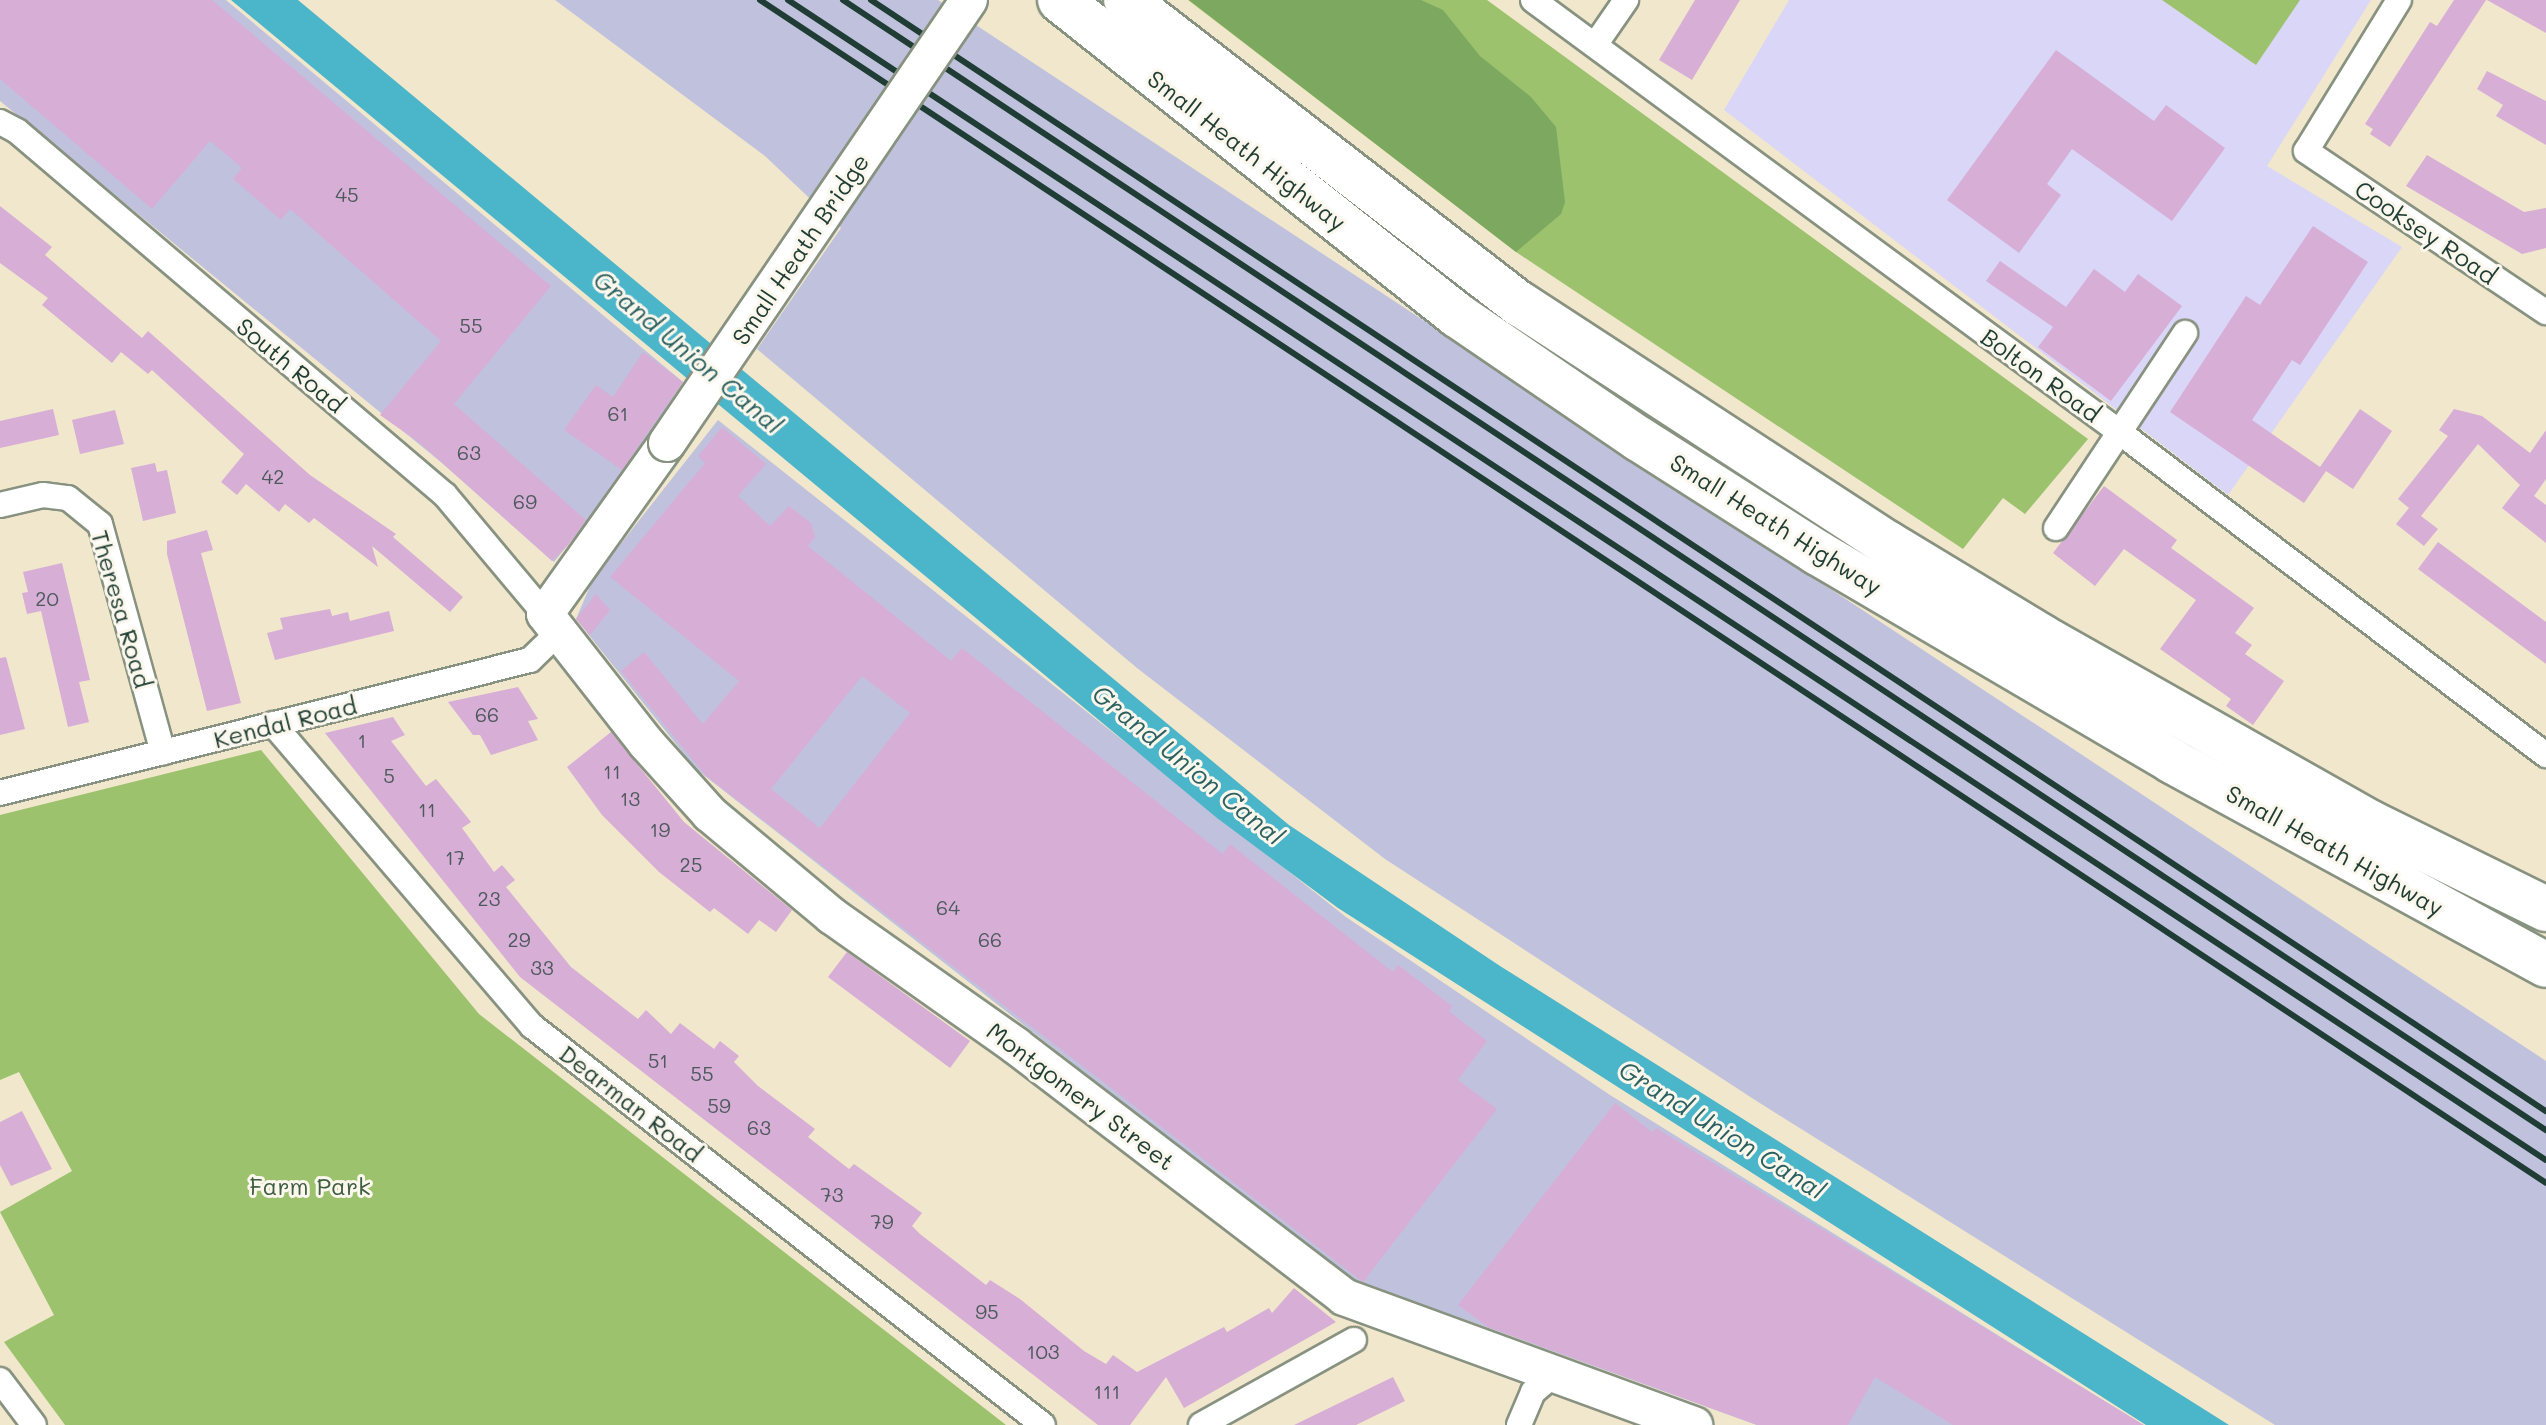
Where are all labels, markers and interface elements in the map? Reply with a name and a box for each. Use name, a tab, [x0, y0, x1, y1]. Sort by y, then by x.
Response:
street label: Small Heath Highway	[1142, 64, 1352, 236]
street label: Small Heath Bridge	[725, 148, 875, 350]
street label: Cooksey Road	[2350, 174, 2502, 290]
house number: 45	[335, 182, 359, 206]
water label: Grand Union Canal	[587, 264, 789, 440]
street label: South Road	[231, 311, 351, 419]
house number: 55	[459, 313, 483, 337]
street label: Bolton Road	[1976, 322, 2106, 428]
house number: 61	[607, 401, 629, 425]
house number: 63	[457, 440, 481, 464]
street label: Small Heath Highway	[1665, 447, 1887, 601]
house number: 42	[262, 464, 284, 488]
house number: 69	[513, 489, 537, 513]
street label: Theresa Road	[86, 527, 158, 691]
house number: 20	[35, 586, 59, 610]
water label: Grand Union Canal	[1086, 678, 1290, 852]
street label: Kendal Road	[211, 690, 359, 754]
house number: 66	[475, 702, 499, 726]
house number: 1	[358, 728, 366, 752]
house number: 11	[603, 759, 621, 783]
house number: 5	[383, 763, 395, 787]
street label: Small Heath Highway	[2221, 778, 2449, 922]
house number: 13	[620, 786, 640, 810]
house number: 11	[418, 797, 436, 821]
house number: 19	[650, 817, 670, 841]
house number: 17	[445, 845, 465, 869]
house number: 25	[680, 852, 702, 876]
house number: 23	[478, 886, 500, 910]
house number: 64	[936, 895, 960, 919]
house number: 29	[508, 927, 530, 951]
house number: 66	[978, 927, 1002, 951]
house number: 33	[530, 955, 554, 979]
street label: Montgomery Street	[981, 1016, 1181, 1176]
street label: Dearman Road	[554, 1038, 708, 1168]
house number: 51	[648, 1048, 668, 1072]
water label: Grand Union Canal	[1613, 1054, 1831, 1206]
house number: 55	[690, 1061, 714, 1085]
house number: 59	[707, 1093, 731, 1117]
house number: 63	[747, 1115, 771, 1139]
park label: Farm Park	[249, 1172, 371, 1200]
house number: 73	[821, 1182, 843, 1206]
house number: 79	[871, 1209, 893, 1233]
house number: 95	[975, 1299, 999, 1323]
house number: 103	[1027, 1339, 1059, 1363]
house number: 111	[1094, 1379, 1120, 1403]

